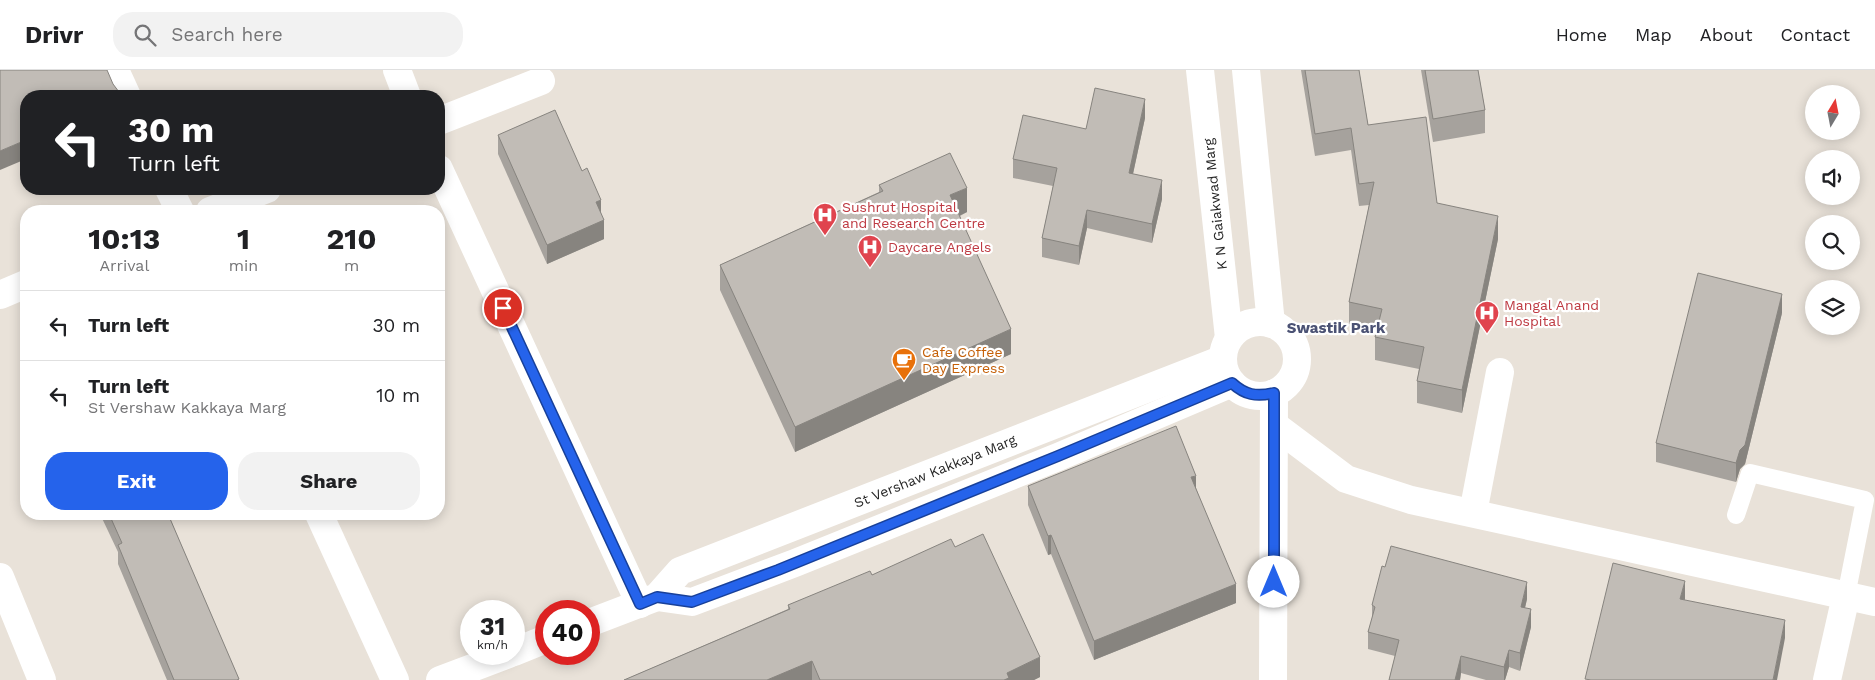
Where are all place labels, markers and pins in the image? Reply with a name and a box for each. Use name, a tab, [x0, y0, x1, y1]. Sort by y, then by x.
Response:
place label: Sushrut Hospital and Research Centre	[842, 199, 985, 231]
hospital icon: Sushrut Hospital and Research Centre	[812, 202, 838, 236]
hospital icon: Daycare Angels	[857, 234, 883, 268]
place label: Daycare Angels	[888, 239, 991, 255]
pin	[482, 287, 524, 329]
place label: Mangal Anand Hospital	[1504, 297, 1599, 329]
hospital icon: Mangal Anand Hospital	[1474, 300, 1500, 334]
place label: Cafe Coffee Day Express	[922, 344, 1005, 376]
cafe icon: Cafe Coffee Day Express	[891, 347, 917, 381]

